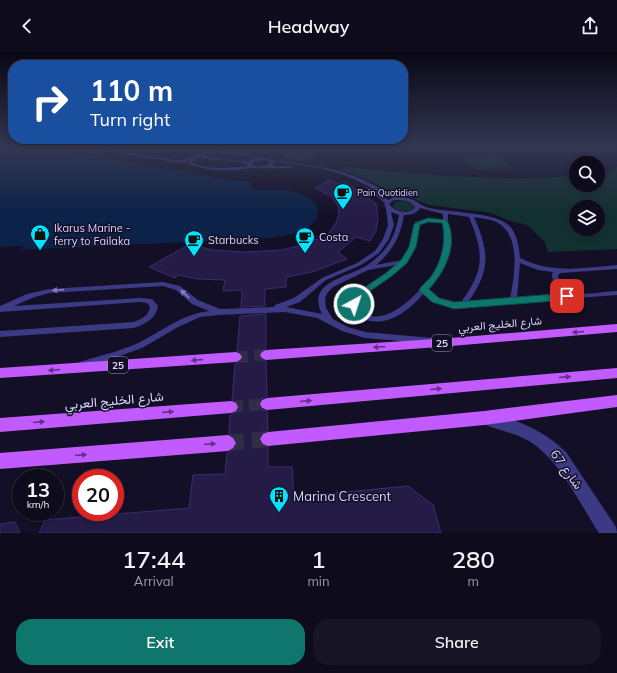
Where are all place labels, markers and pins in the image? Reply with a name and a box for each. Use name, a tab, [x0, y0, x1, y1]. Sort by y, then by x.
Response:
cafe icon: Pain Quotidien	[332, 182, 354, 210]
place label: Pain Quotidien	[357, 187, 418, 198]
place label: Ikarus Marine - ferry to Failaka	[54, 221, 130, 248]
shop icon: Ikarus Marine - ferry to Failaka	[29, 223, 51, 251]
cafe icon: Costa	[294, 226, 316, 254]
cafe icon: Starbucks	[183, 229, 205, 257]
place label: Costa	[319, 230, 348, 244]
place label: Starbucks	[208, 233, 259, 247]
pin	[550, 279, 584, 313]
building icon: Marina Crescent	[268, 485, 290, 513]
place label: Marina Crescent	[293, 488, 392, 504]

